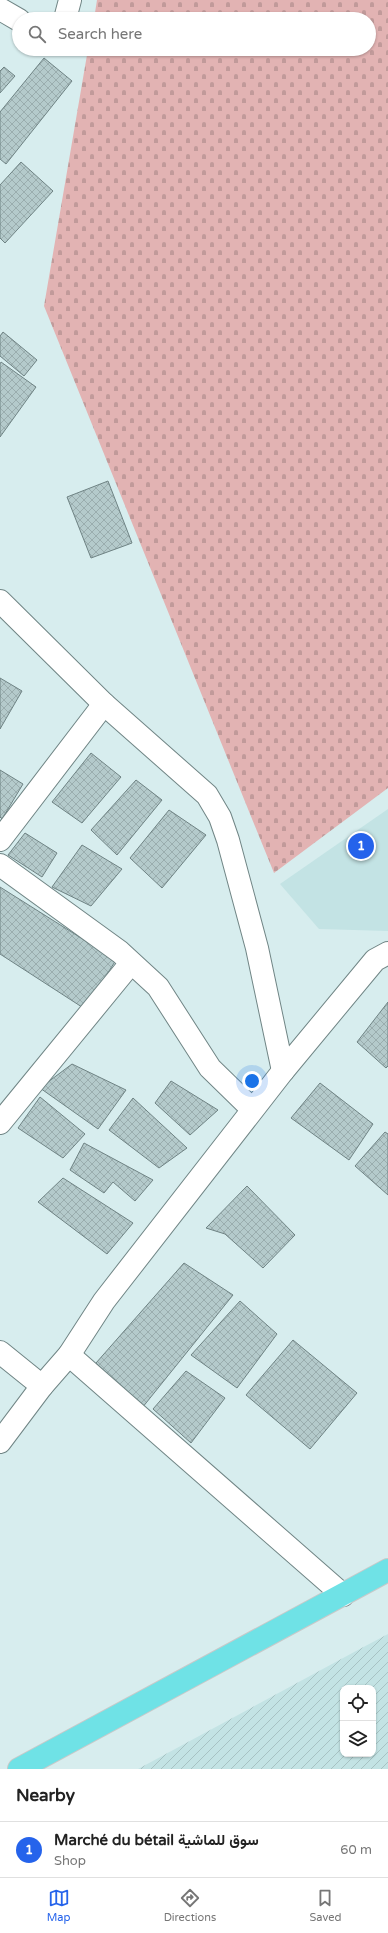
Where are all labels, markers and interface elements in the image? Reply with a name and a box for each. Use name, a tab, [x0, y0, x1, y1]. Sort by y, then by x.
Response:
search box	[12, 12, 376, 56]
icon: search	[26, 23, 48, 45]
text: Search here	[58, 25, 142, 43]
pin: 1	[348, 831, 374, 861]
your location	[242, 1071, 262, 1091]
map controls	[340, 1685, 376, 1757]
button: locate	[340, 1685, 376, 1721]
button: layers	[340, 1721, 376, 1757]
text: Nearby	[16, 1785, 75, 1806]
text: Marché du bétail سوق للماشية	[54, 1831, 259, 1849]
text: 1	[25, 1842, 33, 1858]
text: 60 m	[340, 1842, 372, 1858]
text: Shop	[54, 1853, 86, 1869]
tab: Map	[47, 1887, 70, 1924]
tab: Directions	[164, 1887, 216, 1924]
tab: Saved	[310, 1887, 341, 1924]

